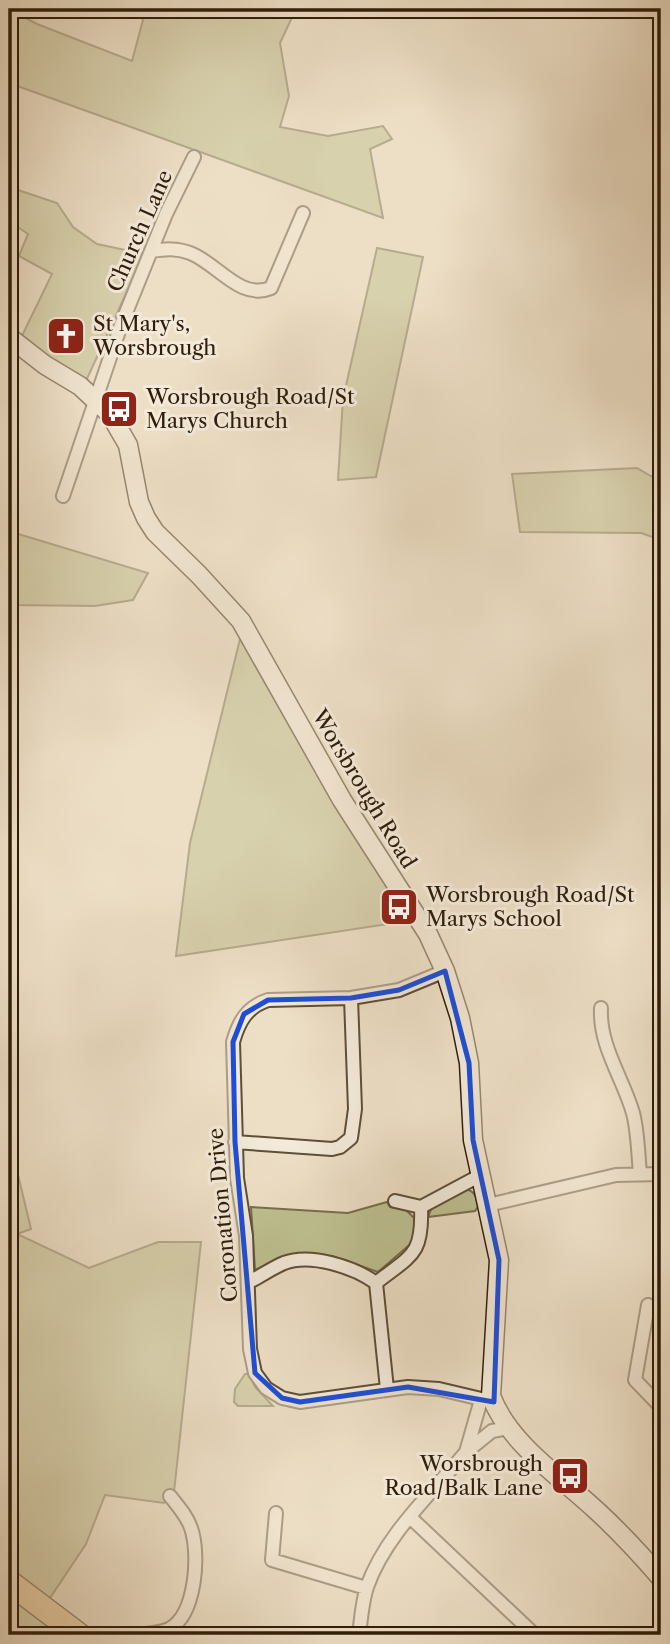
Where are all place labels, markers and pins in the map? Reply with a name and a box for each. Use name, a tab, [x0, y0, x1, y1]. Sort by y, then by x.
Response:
place label: St Mary's, Worsbrough	[92, 311, 216, 360]
church icon: St Mary's, Worsbrough	[45, 315, 87, 357]
place label: Worsbrough Road/St Marys Church	[145, 384, 355, 433]
bus stop icon: Worsbrough Road/St Marys Church	[98, 388, 140, 430]
place label: Worsbrough Road/St Marys School	[425, 882, 635, 931]
bus stop icon: Worsbrough Road/St Marys School	[378, 886, 420, 928]
place label: Worsbrough Road/Balk Lane	[384, 1451, 543, 1500]
bus stop icon: Worsbrough Road/Balk Lane	[549, 1455, 591, 1497]

